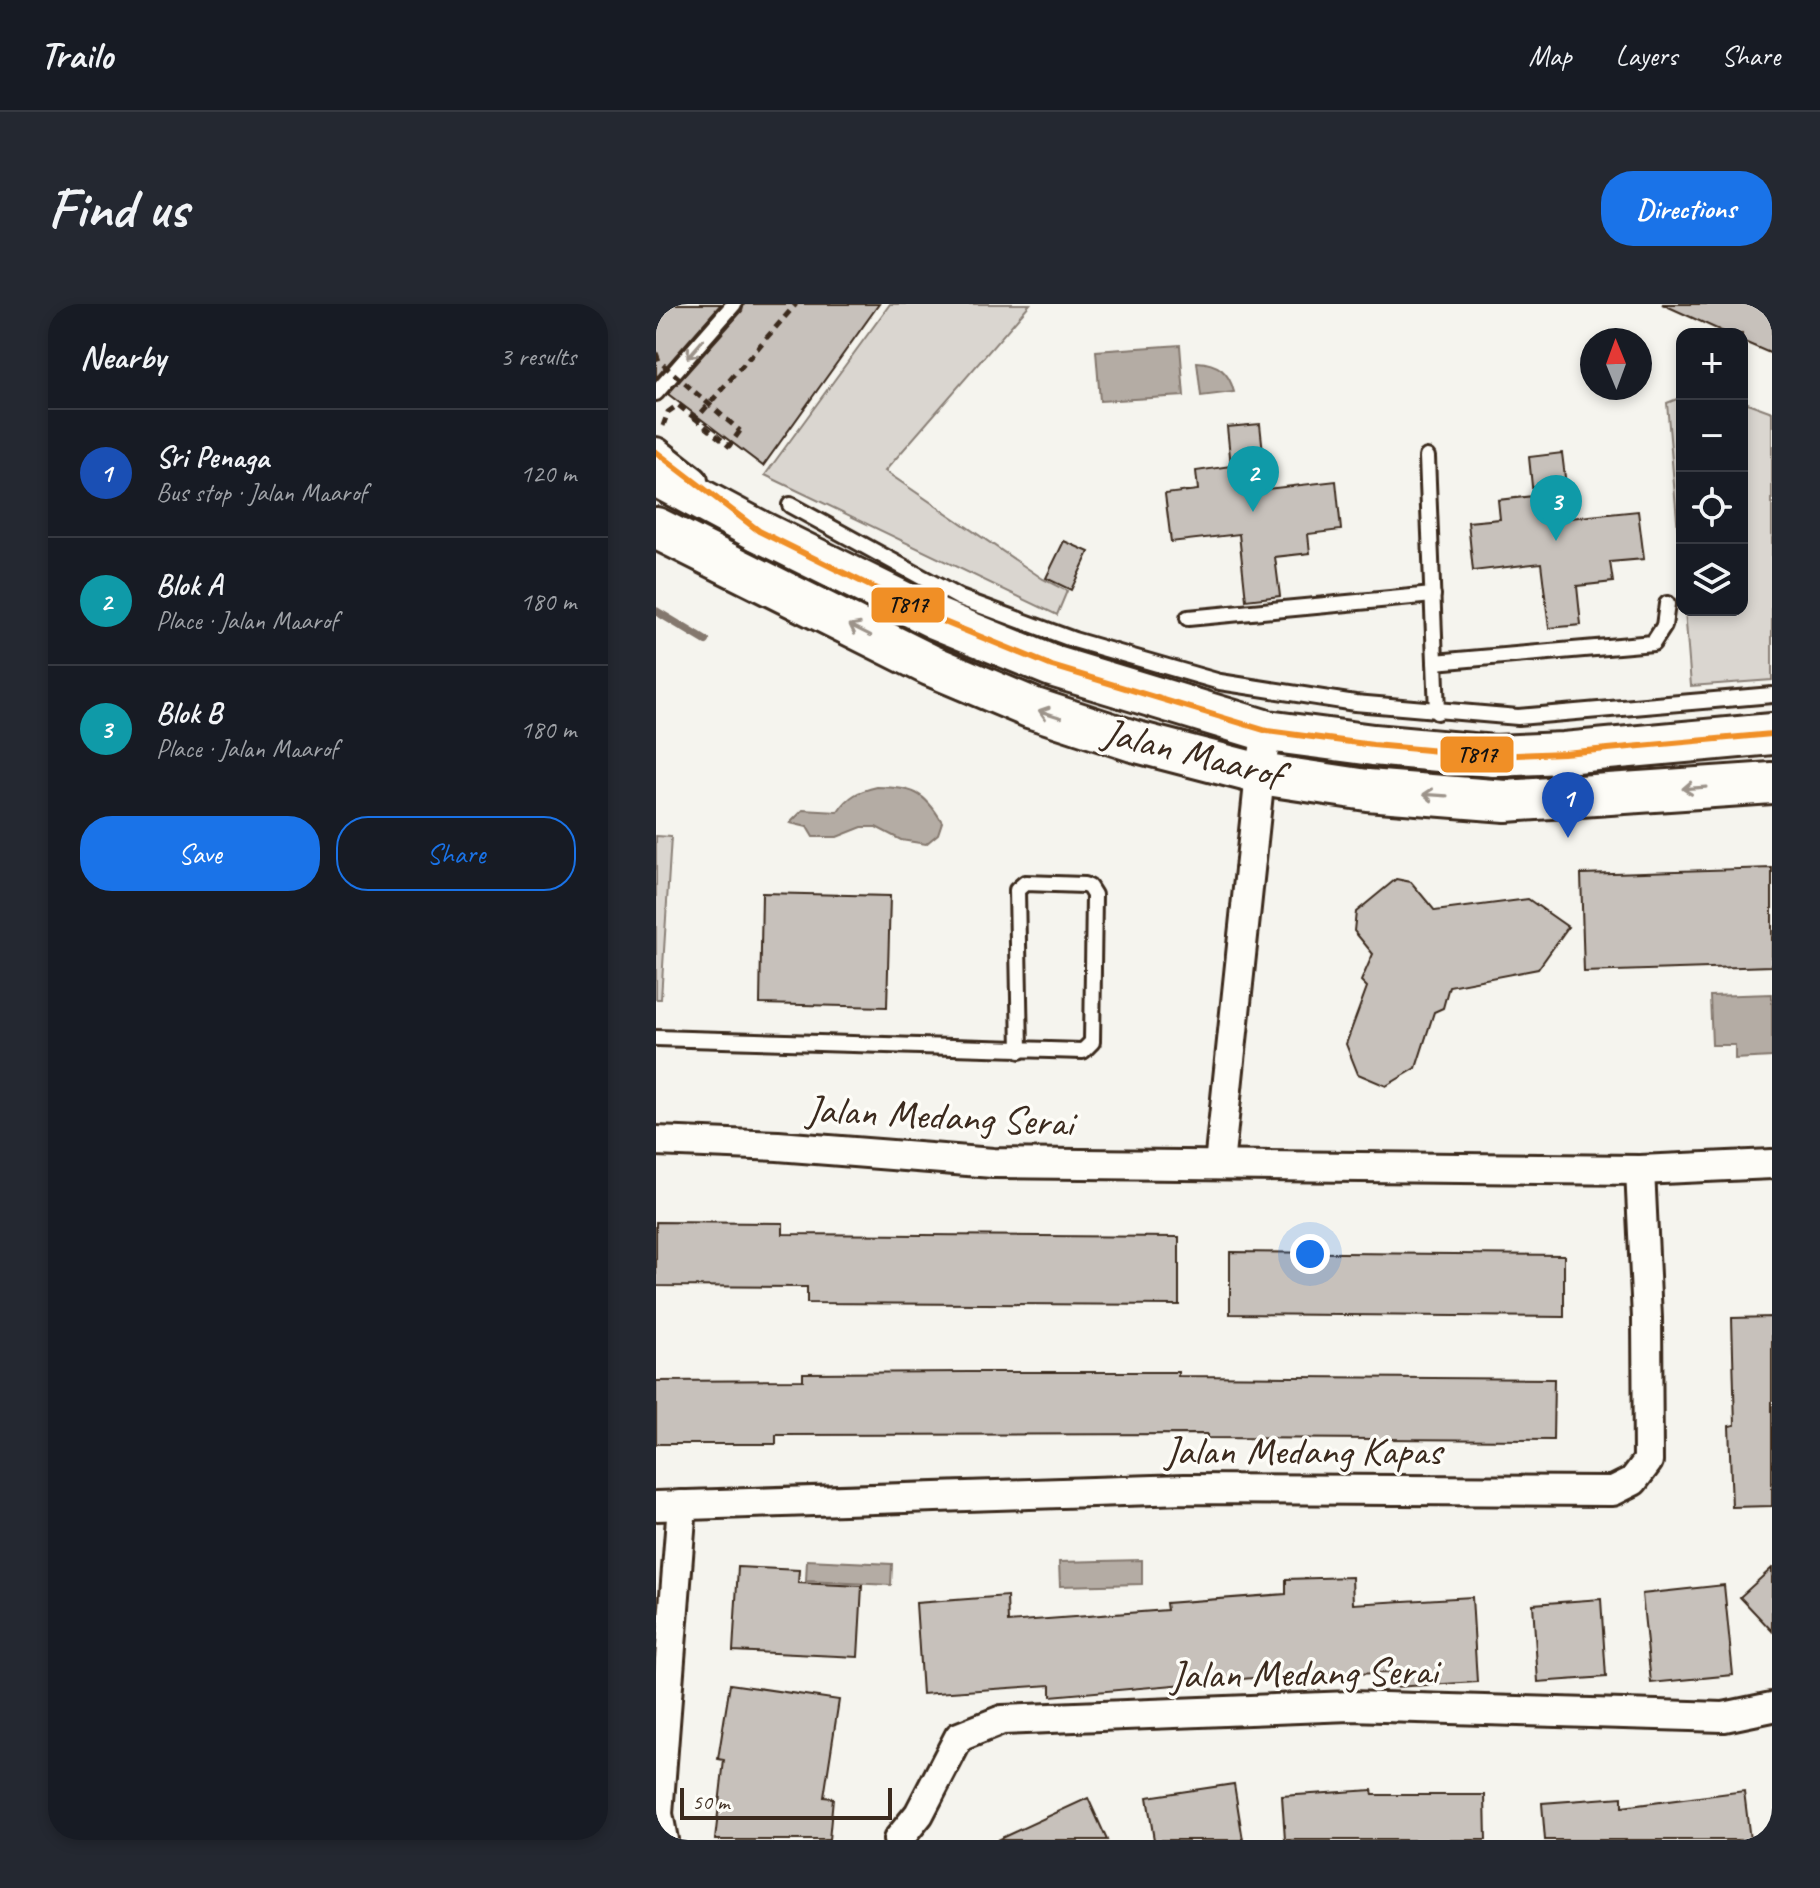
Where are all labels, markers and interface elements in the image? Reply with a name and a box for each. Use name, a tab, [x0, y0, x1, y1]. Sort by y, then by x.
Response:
text: Trailo	[40, 32, 113, 79]
text: Map	[1529, 38, 1572, 73]
text: Layers	[1616, 38, 1677, 73]
text: Share	[1721, 38, 1780, 73]
button: Directions	[1601, 171, 1772, 246]
text: Find us	[48, 173, 188, 244]
north arrow	[1580, 328, 1652, 400]
map controls	[1676, 328, 1748, 616]
button: +	[1676, 328, 1748, 400]
text: Nearby	[80, 335, 166, 378]
one-way arrow	[686, 338, 704, 358]
text: 3 results	[500, 340, 576, 373]
button: −	[1676, 400, 1748, 472]
text: Sri Penaga	[156, 438, 269, 476]
pin: 2	[1227, 446, 1279, 512]
text: 1	[100, 457, 112, 490]
text: 120 m	[520, 457, 576, 490]
button: locate	[1676, 472, 1748, 544]
pin: 3	[1530, 475, 1582, 541]
text: Bus stop · Jalan Maarof	[156, 476, 367, 509]
button: layers	[1676, 544, 1748, 616]
text: Blok A	[156, 566, 222, 604]
text: 2	[100, 585, 112, 618]
text: 180 m	[520, 585, 576, 618]
line badge: T817	[870, 586, 946, 624]
text: T817	[888, 591, 930, 619]
text: Place · Jalan Maarof	[156, 604, 338, 637]
one-way arrow	[849, 622, 873, 637]
text: Blok B	[156, 694, 222, 732]
one-way arrow	[1038, 706, 1063, 721]
street label: Jalan Maarof	[1096, 706, 1296, 801]
text: 3	[100, 713, 112, 746]
text: 180 m	[520, 713, 576, 746]
text: Place · Jalan Maarof	[156, 732, 338, 765]
line badge: T817	[1439, 735, 1515, 774]
text: T817	[1457, 741, 1499, 769]
pin: 1	[1542, 772, 1594, 838]
one-way arrow	[1681, 781, 1708, 796]
one-way arrow	[1422, 787, 1449, 802]
button: Save	[80, 816, 320, 891]
button: Share	[336, 816, 576, 891]
street label: Jalan Medang Serai	[803, 1084, 1079, 1148]
your location	[1290, 1234, 1330, 1274]
street label: Jalan Medang Kapas	[1163, 1426, 1445, 1476]
street label: Jalan Medang Serai	[1168, 1646, 1443, 1700]
scale bar	[680, 1784, 892, 1820]
text: 50 m	[692, 1788, 729, 1816]

